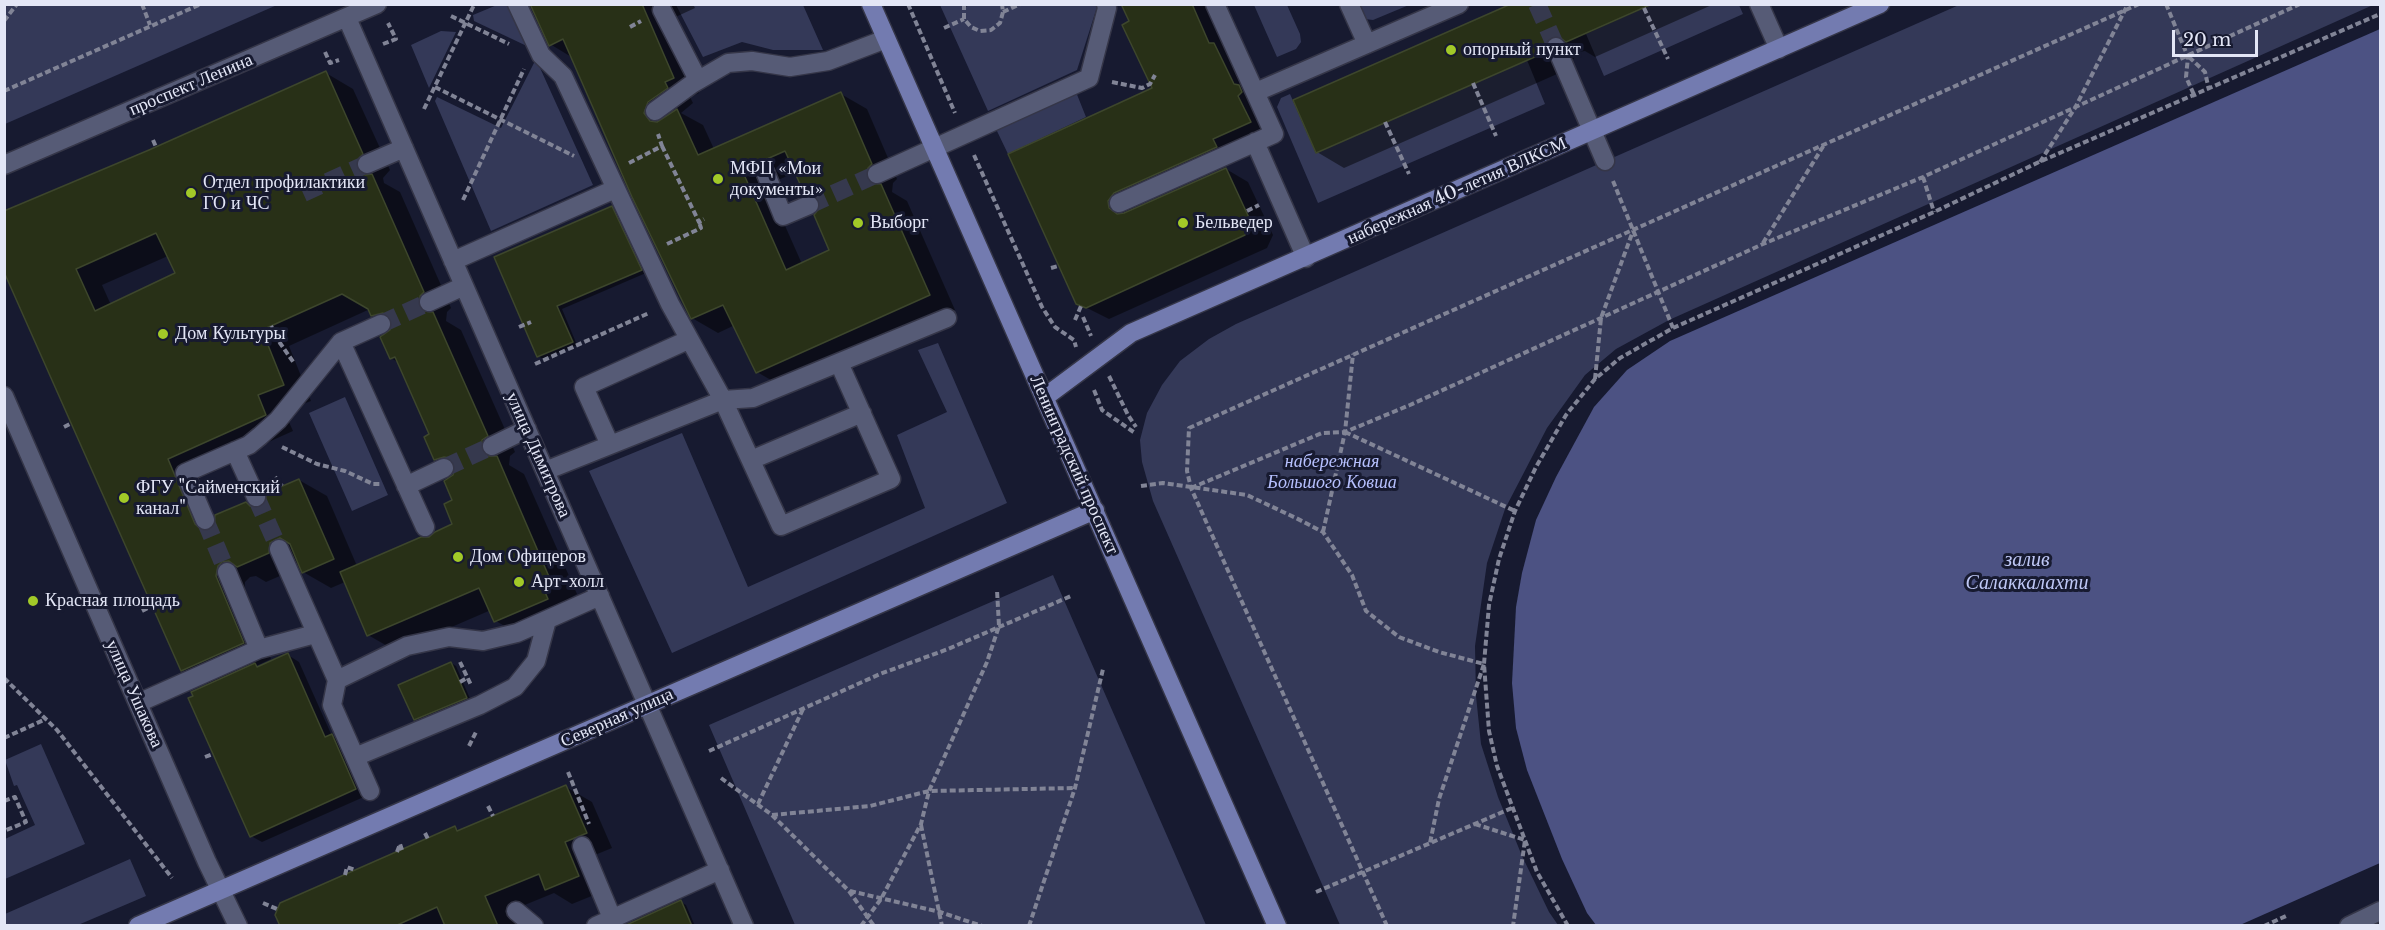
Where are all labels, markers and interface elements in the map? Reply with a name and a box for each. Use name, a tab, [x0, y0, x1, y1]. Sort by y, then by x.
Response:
scale bar	[2175, 18, 2260, 56]
text: 20 m	[2183, 29, 2231, 51]
place label: опорный пункт	[1463, 39, 1581, 61]
marker: опорный пункт	[1444, 43, 1458, 57]
street label: проспект Ленина	[126, 49, 256, 121]
street label: набережная 40-летия ВЛКСМ	[1344, 133, 1570, 249]
place label: МФЦ «Мои документы»	[730, 158, 823, 201]
place label: Отдел профилактики ГО и ЧС	[203, 172, 365, 214]
marker: МФЦ «Мои документы»	[711, 172, 725, 186]
marker: Отдел профилактики ГО и ЧС	[184, 186, 198, 200]
place label: Выборг	[870, 212, 929, 234]
place label: Бельведер	[1195, 212, 1273, 234]
marker: Выборг	[851, 216, 865, 230]
marker: Бельведер	[1176, 216, 1190, 230]
place label: Дом Культуры	[175, 323, 286, 345]
marker: Дом Культуры	[156, 327, 170, 341]
street label: Ленинградский проспект	[1025, 372, 1123, 558]
street label: улица Димитрова	[501, 389, 575, 521]
park label: набережная Большого Ковша	[1267, 451, 1397, 494]
place label: ФГУ "Сайменский канал"	[136, 477, 280, 520]
marker: ФГУ "Сайменский канал"	[117, 491, 131, 505]
place label: Дом Офицеров	[470, 546, 586, 568]
water label: залив Салаккалахти	[1966, 548, 2088, 595]
marker: Дом Офицеров	[451, 550, 465, 564]
place label: Арт-холл	[531, 571, 604, 593]
marker: Арт-холл	[512, 575, 526, 589]
place label: Красная площадь	[45, 590, 180, 612]
marker: Красная площадь	[26, 594, 40, 608]
street label: улица Ушакова	[101, 637, 167, 751]
street label: Северная улица	[557, 684, 677, 752]

